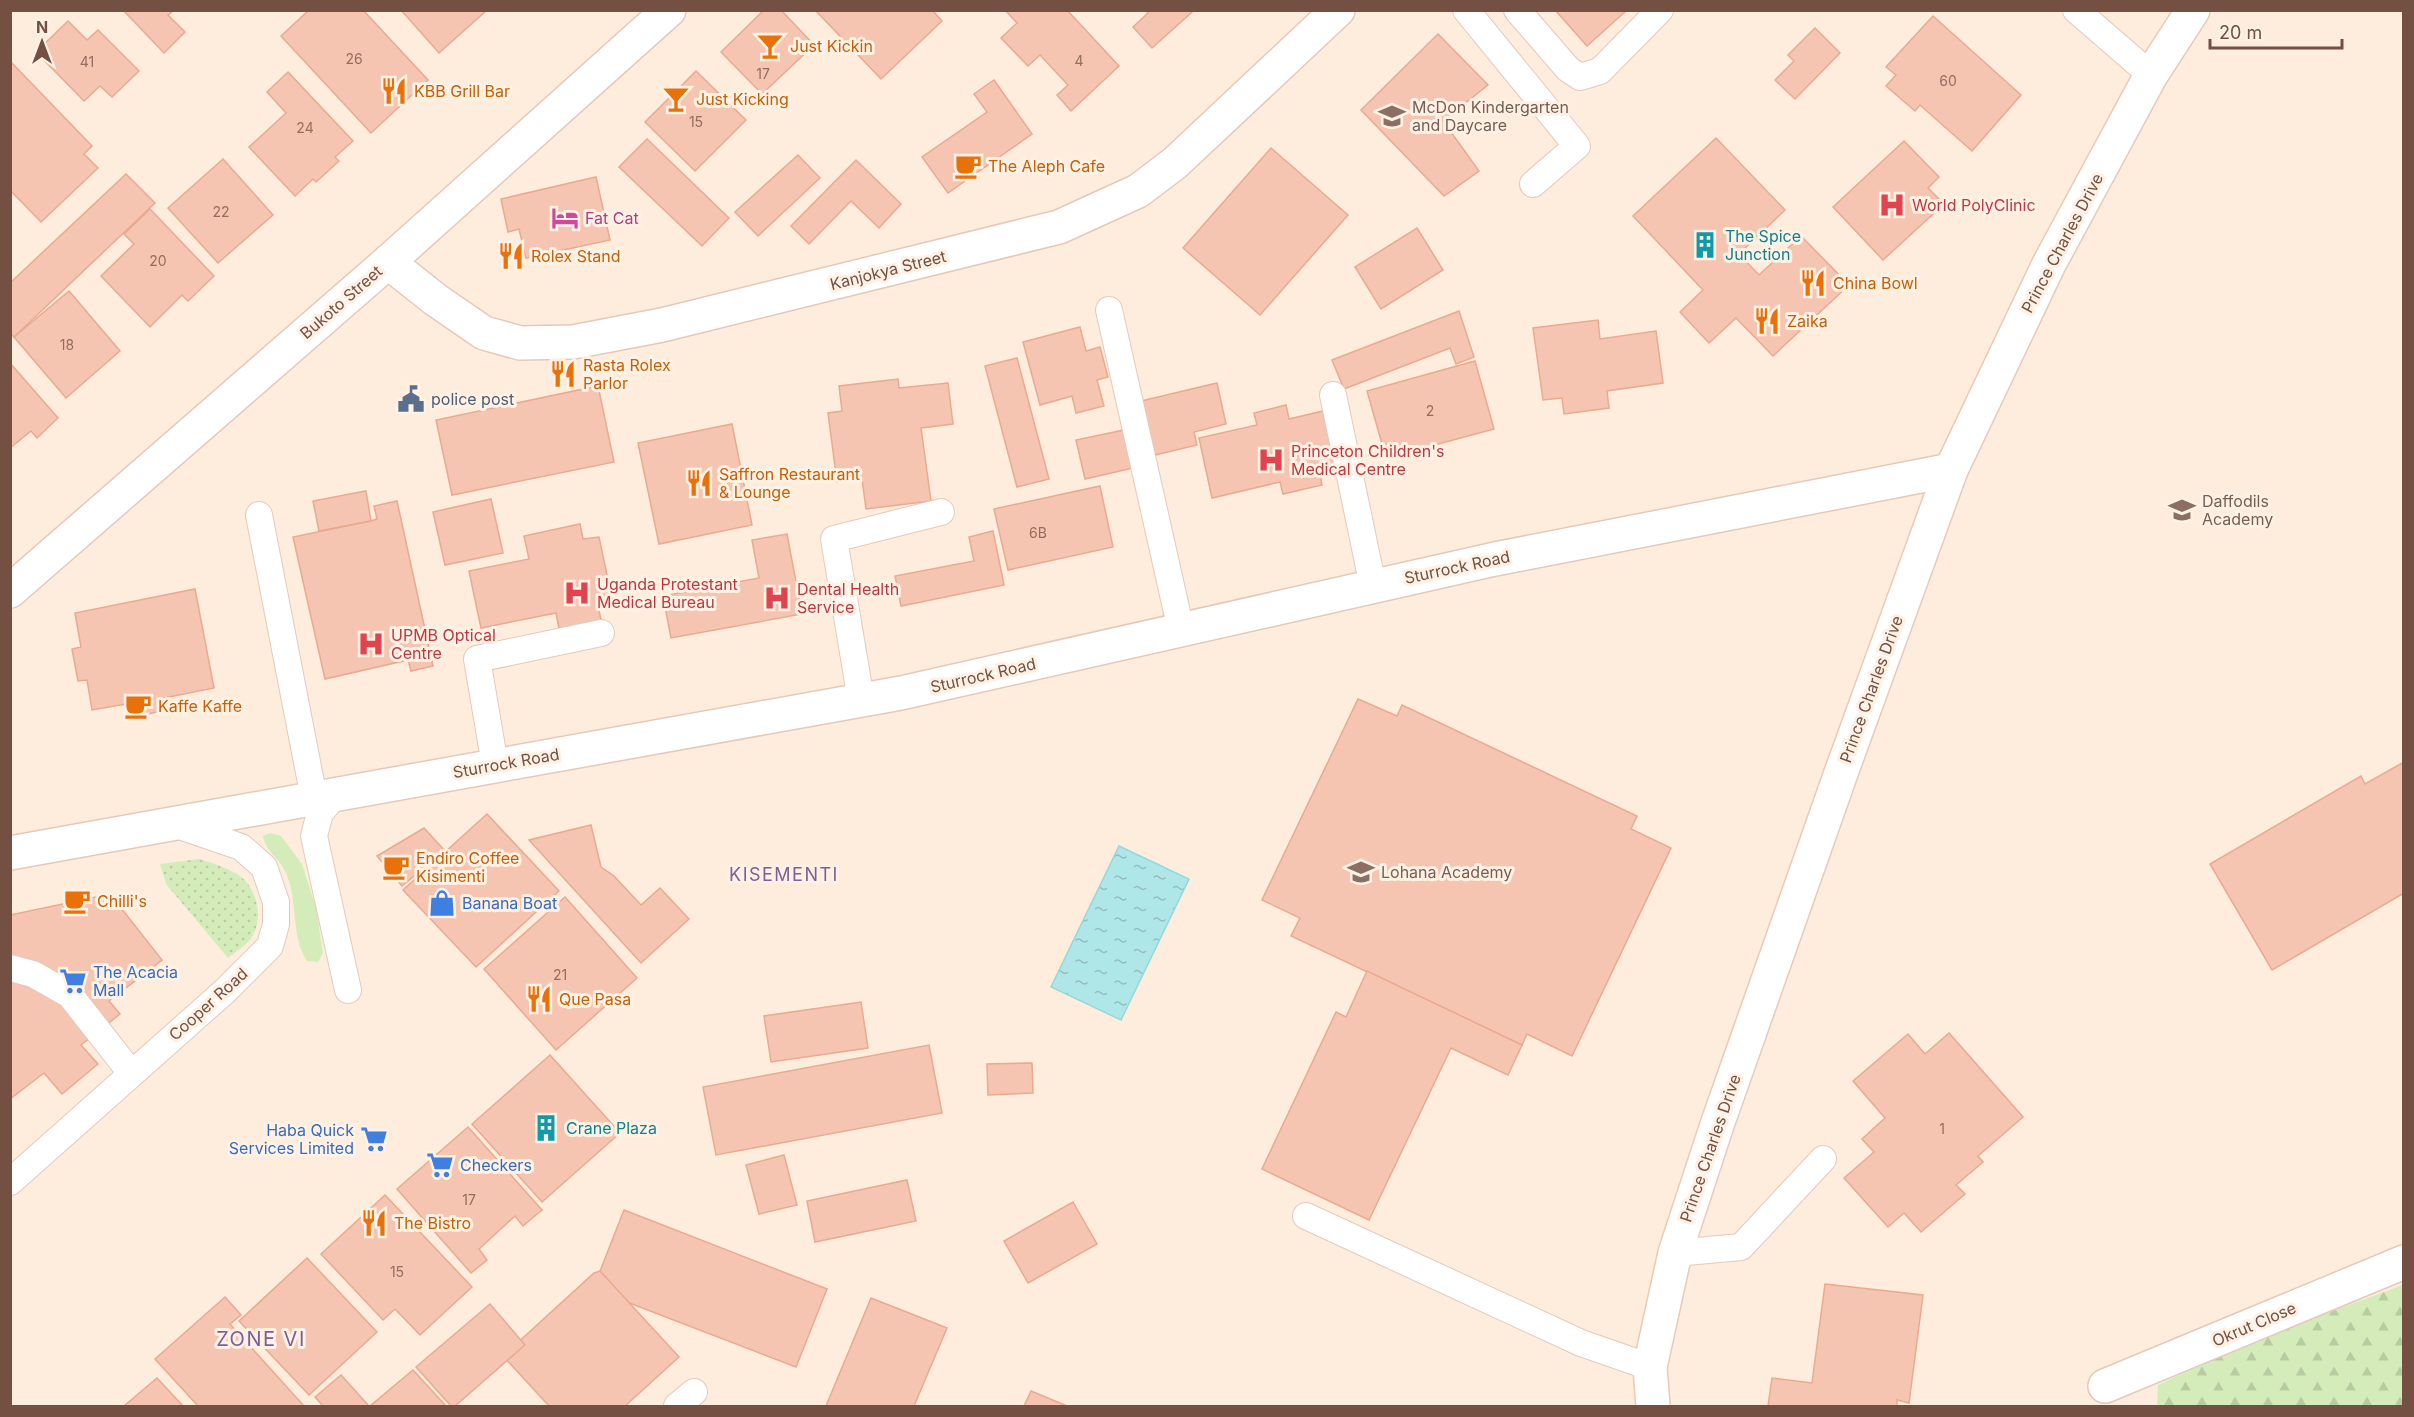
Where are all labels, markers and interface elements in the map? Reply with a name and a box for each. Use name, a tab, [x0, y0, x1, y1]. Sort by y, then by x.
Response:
north arrow	[12, 12, 72, 72]
scale bar	[2210, 12, 2342, 50]
text: N	[36, 17, 48, 37]
text: 20 m	[2219, 22, 2262, 43]
bar icon: Just Kickin	[755, 31, 785, 61]
place label: Just Kickin	[790, 36, 873, 56]
house number: 26	[345, 50, 363, 67]
house number: 4	[1074, 52, 1084, 69]
house number: 41	[80, 53, 94, 70]
house number: 17	[756, 65, 770, 82]
house number: 60	[1939, 72, 1957, 89]
restaurant icon: KBB Grill Bar	[379, 76, 409, 106]
place label: KBB Grill Bar	[414, 81, 510, 101]
bar icon: Just Kicking	[661, 84, 691, 114]
place label: Just Kicking	[696, 89, 789, 109]
place label: McDon Kindergarten and Daycare	[1412, 97, 1569, 135]
school or university icon: McDon Kindergarten and Daycare	[1377, 101, 1407, 131]
house number: 15	[689, 113, 703, 130]
house number: 24	[296, 119, 314, 136]
cafe icon: The Aleph Cafe	[953, 151, 983, 181]
place label: The Aleph Cafe	[988, 156, 1105, 176]
street label: Prince Charles Drive	[2017, 170, 2107, 316]
hospital icon: World PolyClinic	[1877, 190, 1907, 220]
place label: World PolyClinic	[1912, 195, 2036, 215]
house number: 22	[212, 203, 230, 220]
hotel icon: Fat Cat	[550, 203, 580, 233]
place label: Fat Cat	[585, 208, 639, 228]
place label: The Spice Junction	[1725, 226, 1801, 264]
building icon: The Spice Junction	[1690, 230, 1720, 260]
restaurant icon: Rolex Stand	[496, 241, 526, 271]
place label: Rolex Stand	[531, 246, 621, 266]
street label: Kanjokya Street	[828, 246, 948, 294]
house number: 20	[149, 252, 167, 269]
street label: Bukoto Street	[296, 261, 386, 343]
restaurant icon: China Bowl	[1798, 268, 1828, 298]
place label: China Bowl	[1833, 273, 1918, 293]
restaurant icon: Zaika	[1752, 306, 1782, 336]
place label: Zaika	[1787, 311, 1828, 331]
house number: 18	[60, 336, 74, 353]
place label: Rasta Rolex Parlor	[583, 355, 671, 393]
restaurant icon: Rasta Rolex Parlor	[548, 359, 578, 389]
public building icon: police post	[396, 384, 426, 414]
place label: police post	[431, 389, 514, 409]
house number: 2	[1426, 402, 1434, 419]
place label: Princeton Children's Medical Centre	[1291, 441, 1444, 479]
hospital icon: Princeton Children's Medical Centre	[1256, 445, 1286, 475]
place label: Saffron Restaurant & Lounge	[719, 464, 860, 502]
restaurant icon: Saffron Restaurant & Lounge	[684, 468, 714, 498]
place label: Daffodils Academy	[2202, 491, 2273, 529]
school or university icon: Daffodils Academy	[2167, 495, 2197, 525]
house number: 6B	[1029, 524, 1047, 541]
street label: Sturrock Road	[1402, 546, 1512, 588]
place label: Uganda Protestant Medical Bureau	[597, 574, 738, 612]
hospital icon: Uganda Protestant Medical Bureau	[562, 578, 592, 608]
place label: Dental Health Service	[797, 579, 899, 617]
hospital icon: Dental Health Service	[762, 583, 792, 613]
street label: Prince Charles Drive	[1835, 613, 1907, 765]
place label: UPMB Optical Centre	[391, 625, 496, 663]
hospital icon: UPMB Optical Centre	[356, 629, 386, 659]
street label: Sturrock Road	[928, 653, 1038, 697]
cafe icon: Kaffe Kaffe	[123, 691, 153, 721]
place label: Kaffe Kaffe	[158, 696, 242, 716]
street label: Sturrock Road	[451, 744, 561, 782]
place label: Endiro Coffee Kisimenti	[416, 848, 519, 886]
cafe icon: Endiro Coffee Kisimenti	[381, 852, 411, 882]
school or university icon: Lohana Academy	[1346, 857, 1376, 887]
place label: Lohana Academy	[1381, 862, 1512, 882]
district label: KISEMENTI	[729, 864, 839, 885]
cafe icon: Chilli's	[62, 886, 92, 916]
shop icon: Banana Boat	[427, 888, 457, 918]
place label: Chilli's	[97, 891, 147, 911]
place label: Banana Boat	[462, 893, 557, 913]
place label: The Acacia Mall	[93, 962, 178, 1000]
street label: Cooper Road	[164, 963, 252, 1045]
supermarket icon: The Acacia Mall	[58, 966, 88, 996]
house number: 21	[553, 966, 567, 983]
restaurant icon: Que Pasa	[524, 984, 554, 1014]
place label: Que Pasa	[559, 989, 631, 1009]
street label: Prince Charles Drive	[1675, 1071, 1745, 1225]
building icon: Crane Plaza	[531, 1113, 561, 1143]
place label: Crane Plaza	[566, 1118, 657, 1138]
place label: Haba Quick Services Limited	[229, 1120, 354, 1158]
house number: 1	[1939, 1120, 1945, 1137]
supermarket icon: Haba Quick Services Limited	[359, 1124, 389, 1154]
supermarket icon: Checkers	[425, 1150, 455, 1180]
place label: Checkers	[460, 1155, 532, 1175]
house number: 17	[462, 1191, 476, 1208]
restaurant icon: The Bistro	[359, 1208, 389, 1238]
place label: The Bistro	[394, 1213, 471, 1233]
house number: 15	[390, 1263, 404, 1280]
street label: Okrut Close	[2209, 1297, 2299, 1351]
district label: ZONE VI	[216, 1327, 306, 1351]

